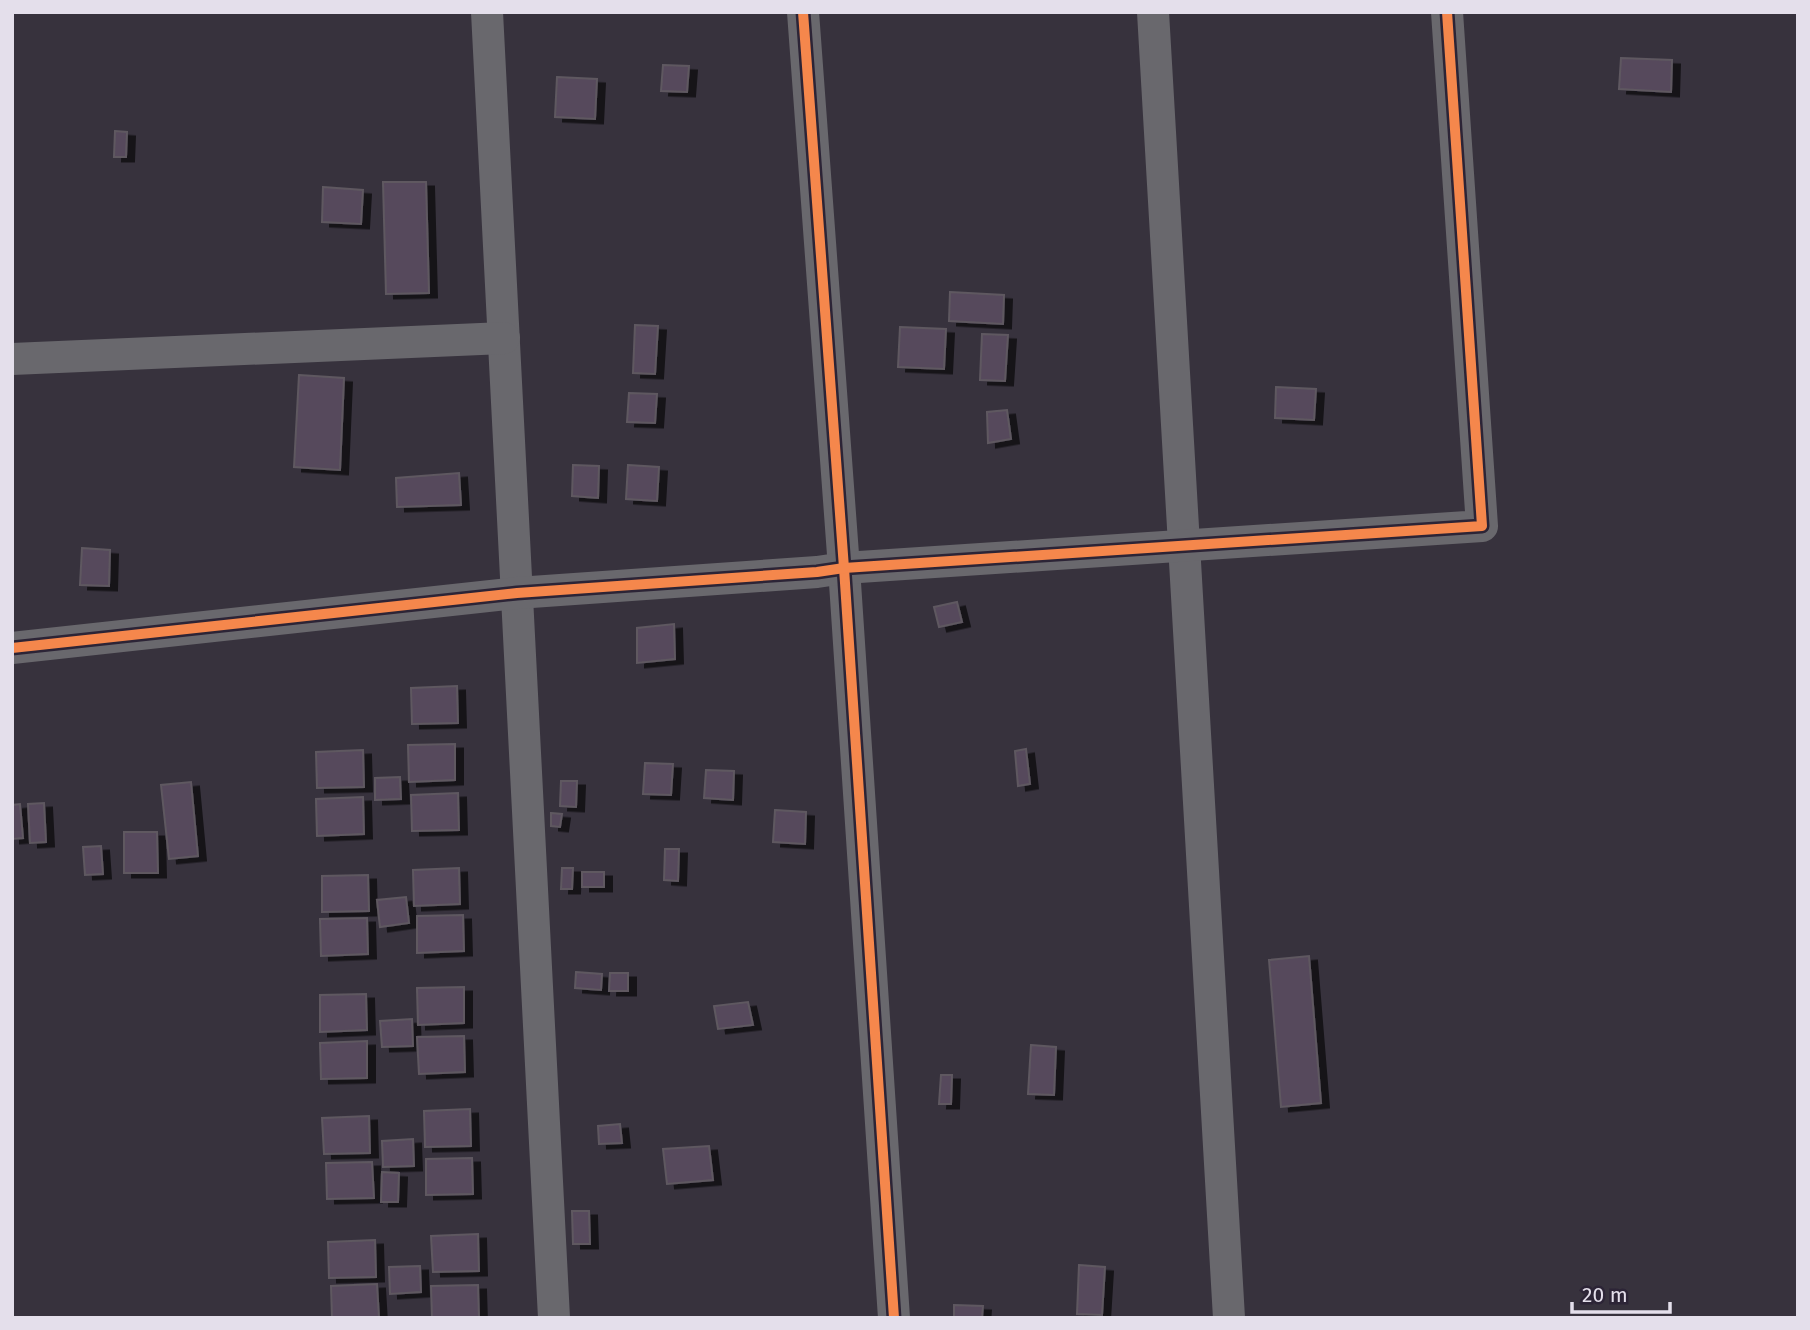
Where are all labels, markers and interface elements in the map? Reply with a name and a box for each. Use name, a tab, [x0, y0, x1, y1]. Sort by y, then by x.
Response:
scale bar	[1572, 1270, 1670, 1314]
text: 20 m	[1582, 1282, 1628, 1308]

